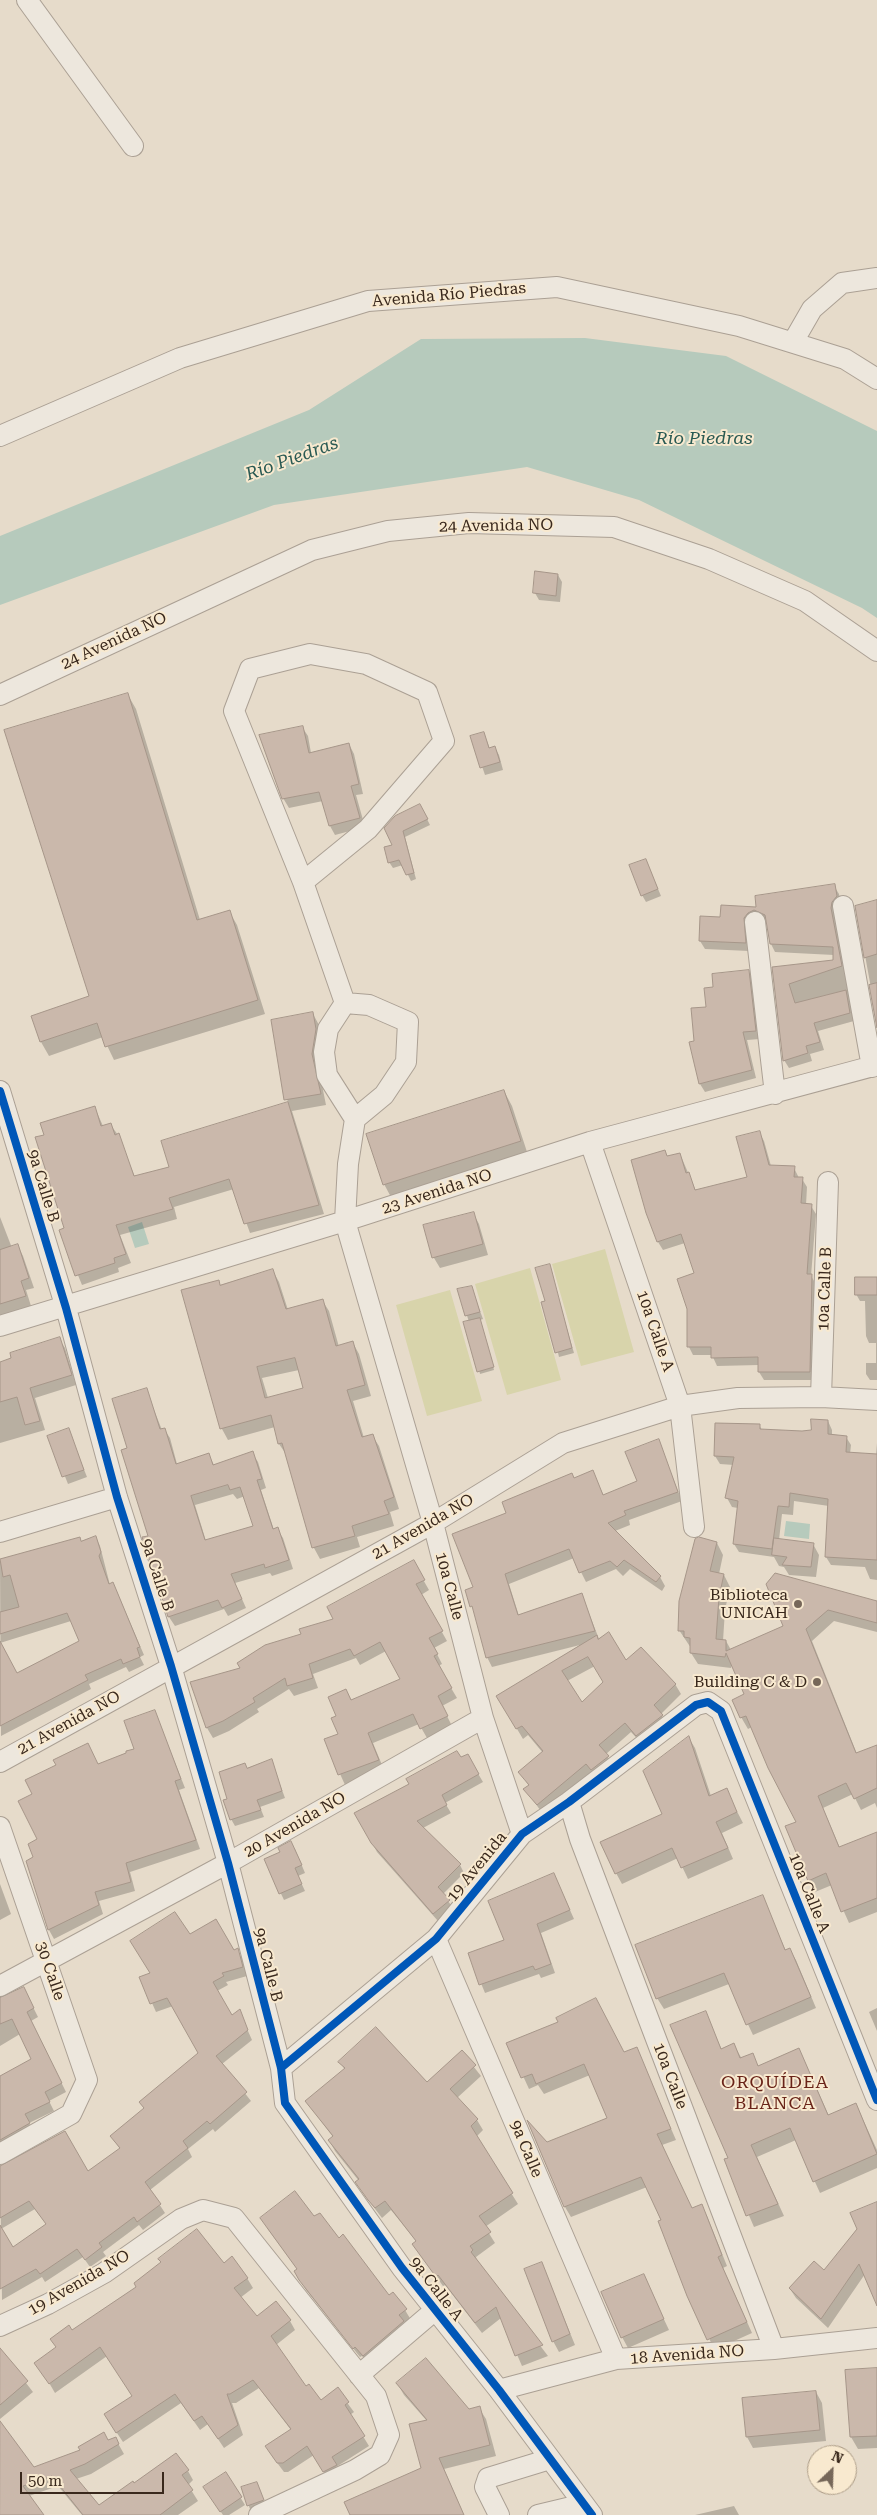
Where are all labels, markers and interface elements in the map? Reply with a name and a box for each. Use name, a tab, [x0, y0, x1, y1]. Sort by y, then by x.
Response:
street label: Avenida Río Piedras	[371, 279, 527, 311]
water label: Río Piedras	[655, 428, 753, 450]
water label: Río Piedras	[243, 432, 341, 486]
street label: 24 Avenida NO	[439, 515, 553, 537]
street label: 24 Avenida NO	[58, 608, 170, 674]
street label: 9a Calle B	[23, 1147, 63, 1225]
street label: 23 Avenida NO	[380, 1165, 494, 1219]
street label: 10a Calle B	[814, 1247, 836, 1331]
street label: 10a Calle A	[632, 1288, 678, 1374]
street label: 21 Avenida NO	[369, 1490, 477, 1564]
street label: 9a Calle B	[136, 1536, 178, 1614]
street label: 10a Calle	[431, 1550, 467, 1622]
place label: Biblioteca UNICAH	[710, 1585, 788, 1623]
marker: Biblioteca UNICAH	[792, 1598, 804, 1610]
place label: Building C & D	[694, 1672, 807, 1692]
marker: Building C & D	[811, 1676, 823, 1688]
street label: 21 Avenida NO	[14, 1687, 124, 1759]
street label: 20 Avenida NO	[241, 1788, 349, 1862]
street label: 19 Avenida	[443, 1828, 511, 1906]
street label: 10a Calle A	[784, 1850, 834, 1936]
street label: 9a Calle B	[250, 1926, 286, 2004]
street label: 30 Calle	[31, 1939, 69, 2003]
street label: 10a Calle	[649, 2040, 691, 2112]
district label: ORQUÍDEA BLANCA	[720, 2072, 830, 2114]
street label: 9a Calle	[505, 2117, 547, 2181]
street label: 19 Avenida NO	[25, 2246, 133, 2320]
street label: 9a Calle A	[405, 2253, 467, 2325]
street label: 18 Avenida NO	[629, 2341, 745, 2369]
north arrow	[807, 2445, 857, 2495]
text: N	[830, 2448, 846, 2467]
scale bar	[22, 2462, 166, 2494]
text: 50 m	[28, 2472, 62, 2490]

